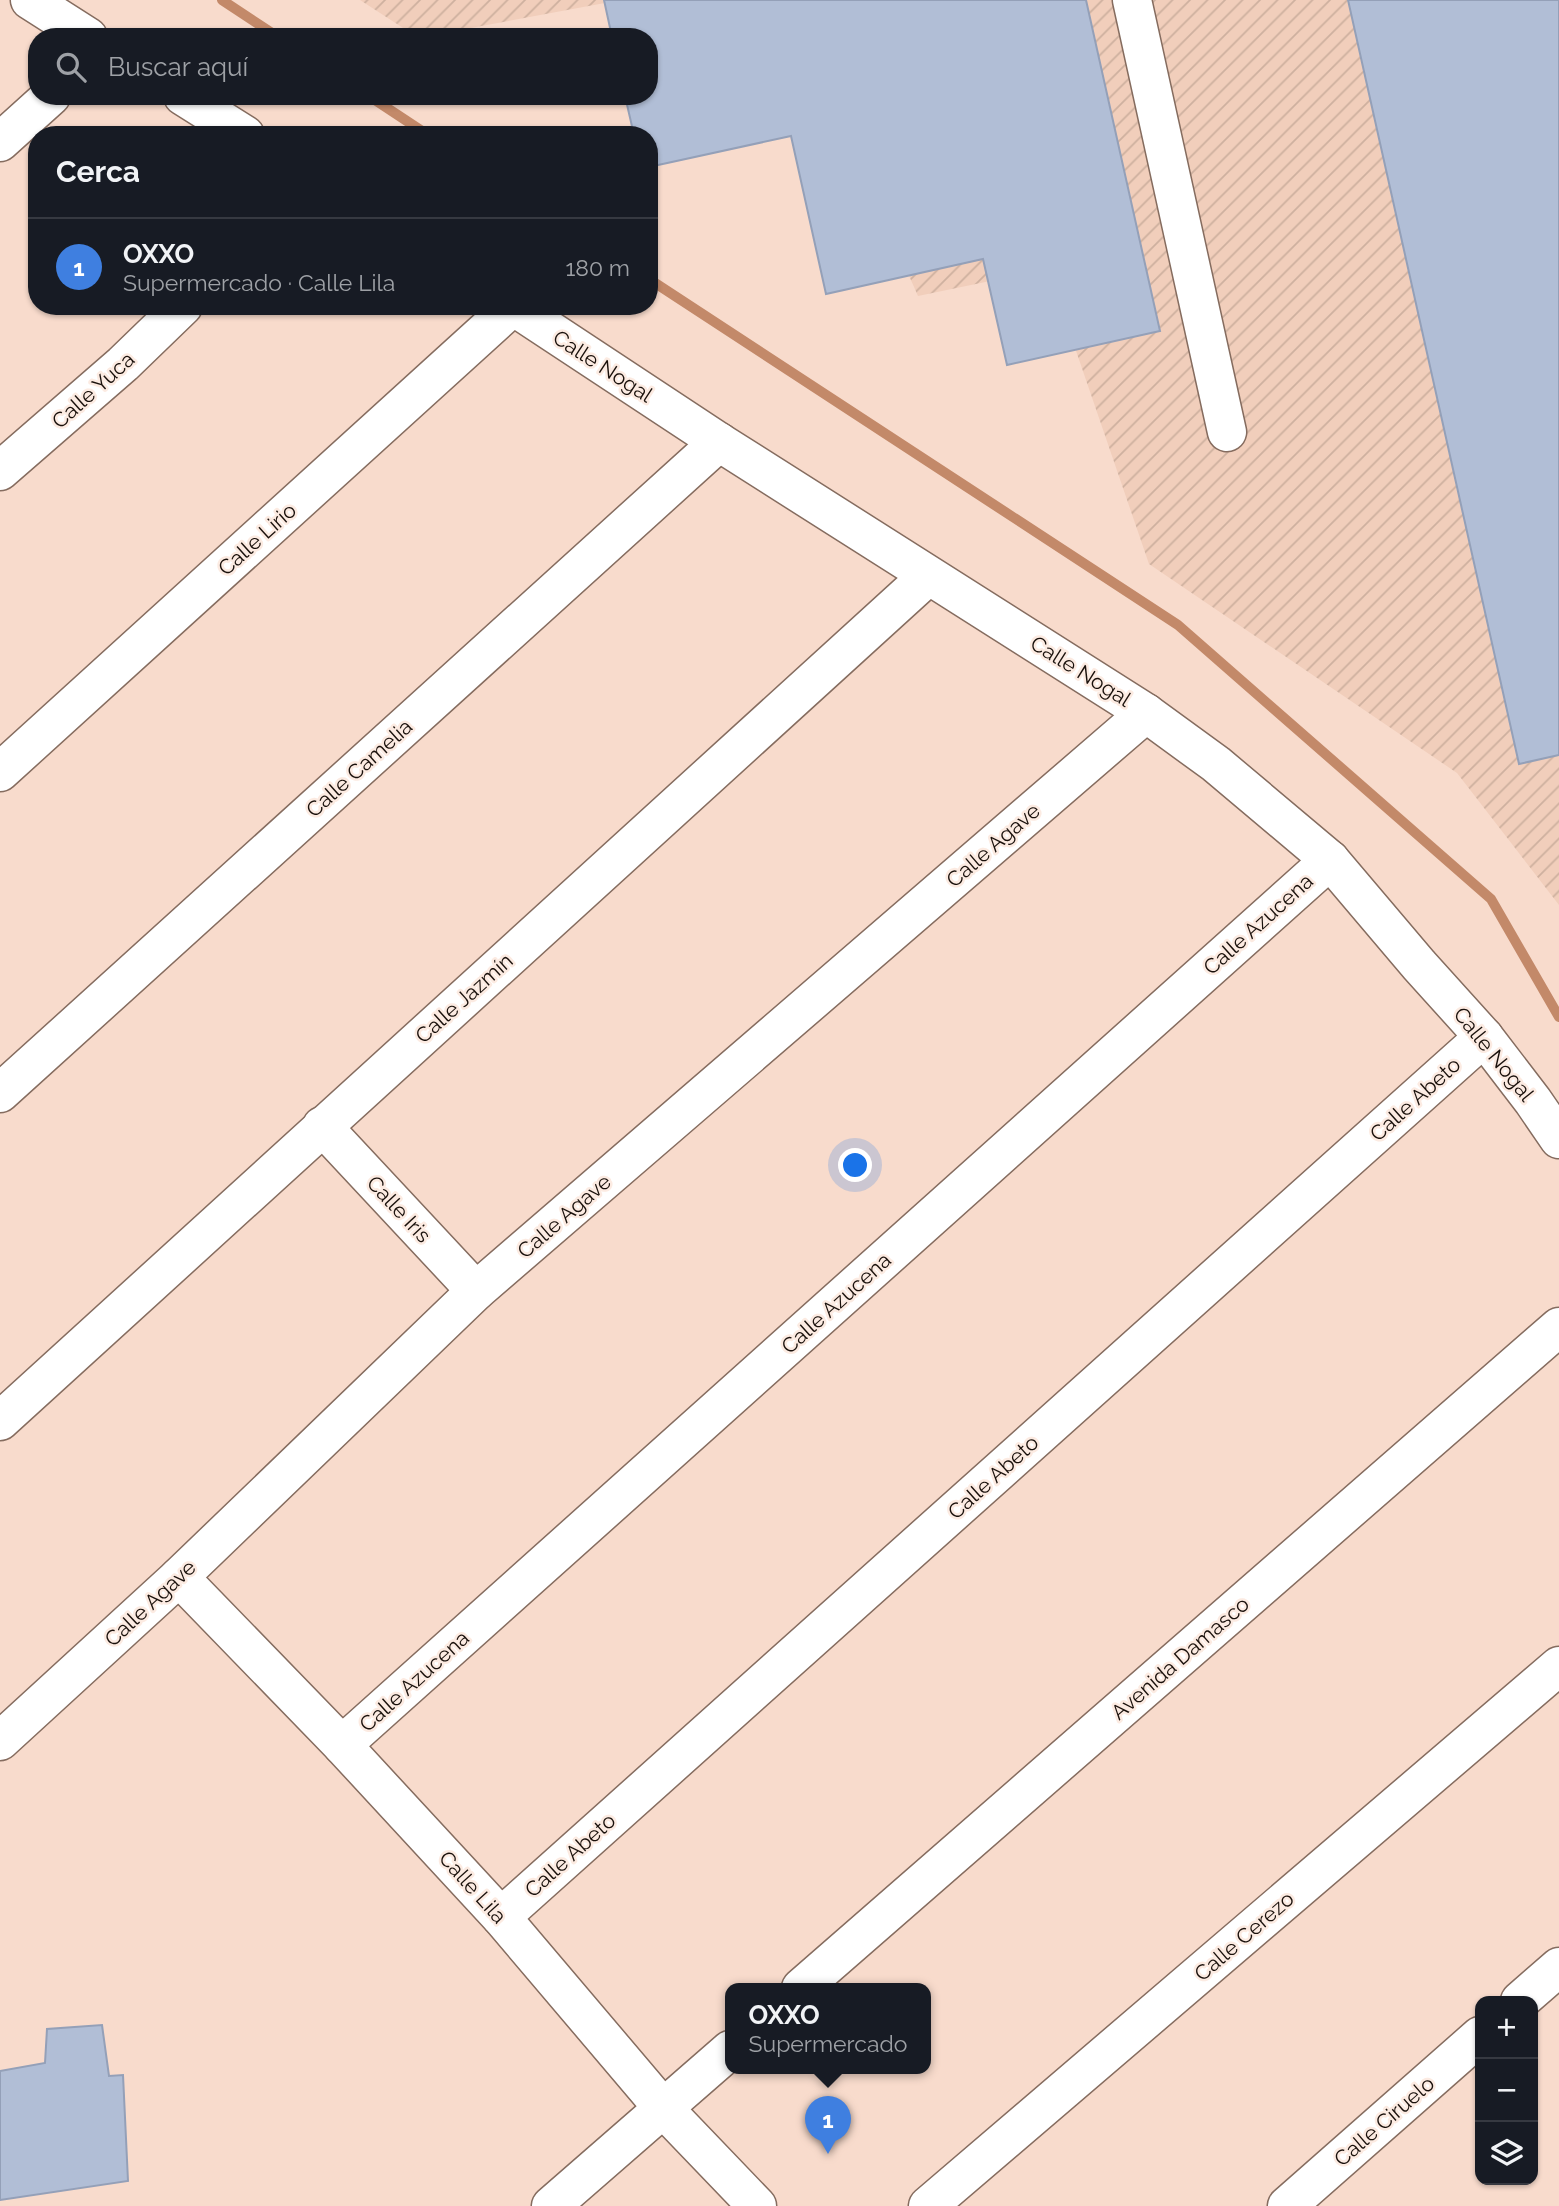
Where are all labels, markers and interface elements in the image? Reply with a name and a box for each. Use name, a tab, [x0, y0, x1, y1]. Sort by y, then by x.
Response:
search box	[28, 28, 658, 105]
icon: search	[52, 48, 90, 86]
text: Buscar aquí	[108, 52, 248, 82]
text: Cerca	[56, 154, 140, 189]
text: OXXO	[123, 239, 194, 269]
text: 1	[73, 254, 85, 281]
text: 180 m	[565, 254, 630, 281]
text: Supermercado · Calle Lila	[123, 269, 395, 296]
street label: Calle Nogal	[549, 325, 658, 408]
street label: Calle Yuca	[47, 347, 139, 433]
street label: Calle Lirio	[213, 498, 301, 580]
street label: Calle Nogal	[1026, 630, 1136, 712]
street label: Calle Camelia	[301, 714, 417, 822]
street label: Calle Agave	[941, 798, 1045, 892]
street label: Calle Azucena	[1198, 868, 1318, 980]
street label: Calle Jazmín	[410, 948, 518, 1048]
street label: Calle Nogal	[1449, 1002, 1540, 1106]
street label: Calle Abeto	[1365, 1052, 1465, 1146]
your location	[838, 1148, 872, 1182]
street label: Calle Agave	[512, 1169, 616, 1263]
street label: Calle Iris	[362, 1170, 436, 1248]
street label: Calle Azucena	[776, 1247, 896, 1359]
street label: Calle Abeto	[943, 1430, 1043, 1524]
street label: Calle Agave	[99, 1554, 201, 1652]
street label: Avenida Damasco	[1106, 1591, 1254, 1725]
street label: Calle Azucena	[354, 1625, 474, 1737]
street label: Calle Abeto	[520, 1808, 620, 1902]
street label: Calle Lila	[434, 1846, 512, 1928]
street label: Calle Cerezo	[1189, 1886, 1299, 1986]
popup	[725, 1983, 931, 2074]
map controls	[1475, 1996, 1538, 2185]
button: +	[1475, 1996, 1538, 2059]
text: OXXO	[749, 2000, 820, 2030]
text: Supermercado	[749, 2030, 907, 2057]
button: −	[1475, 2059, 1538, 2122]
street label: Calle Ciruelo	[1329, 2071, 1439, 2171]
pin: 1	[805, 2096, 851, 2154]
button: layers	[1475, 2122, 1538, 2185]

